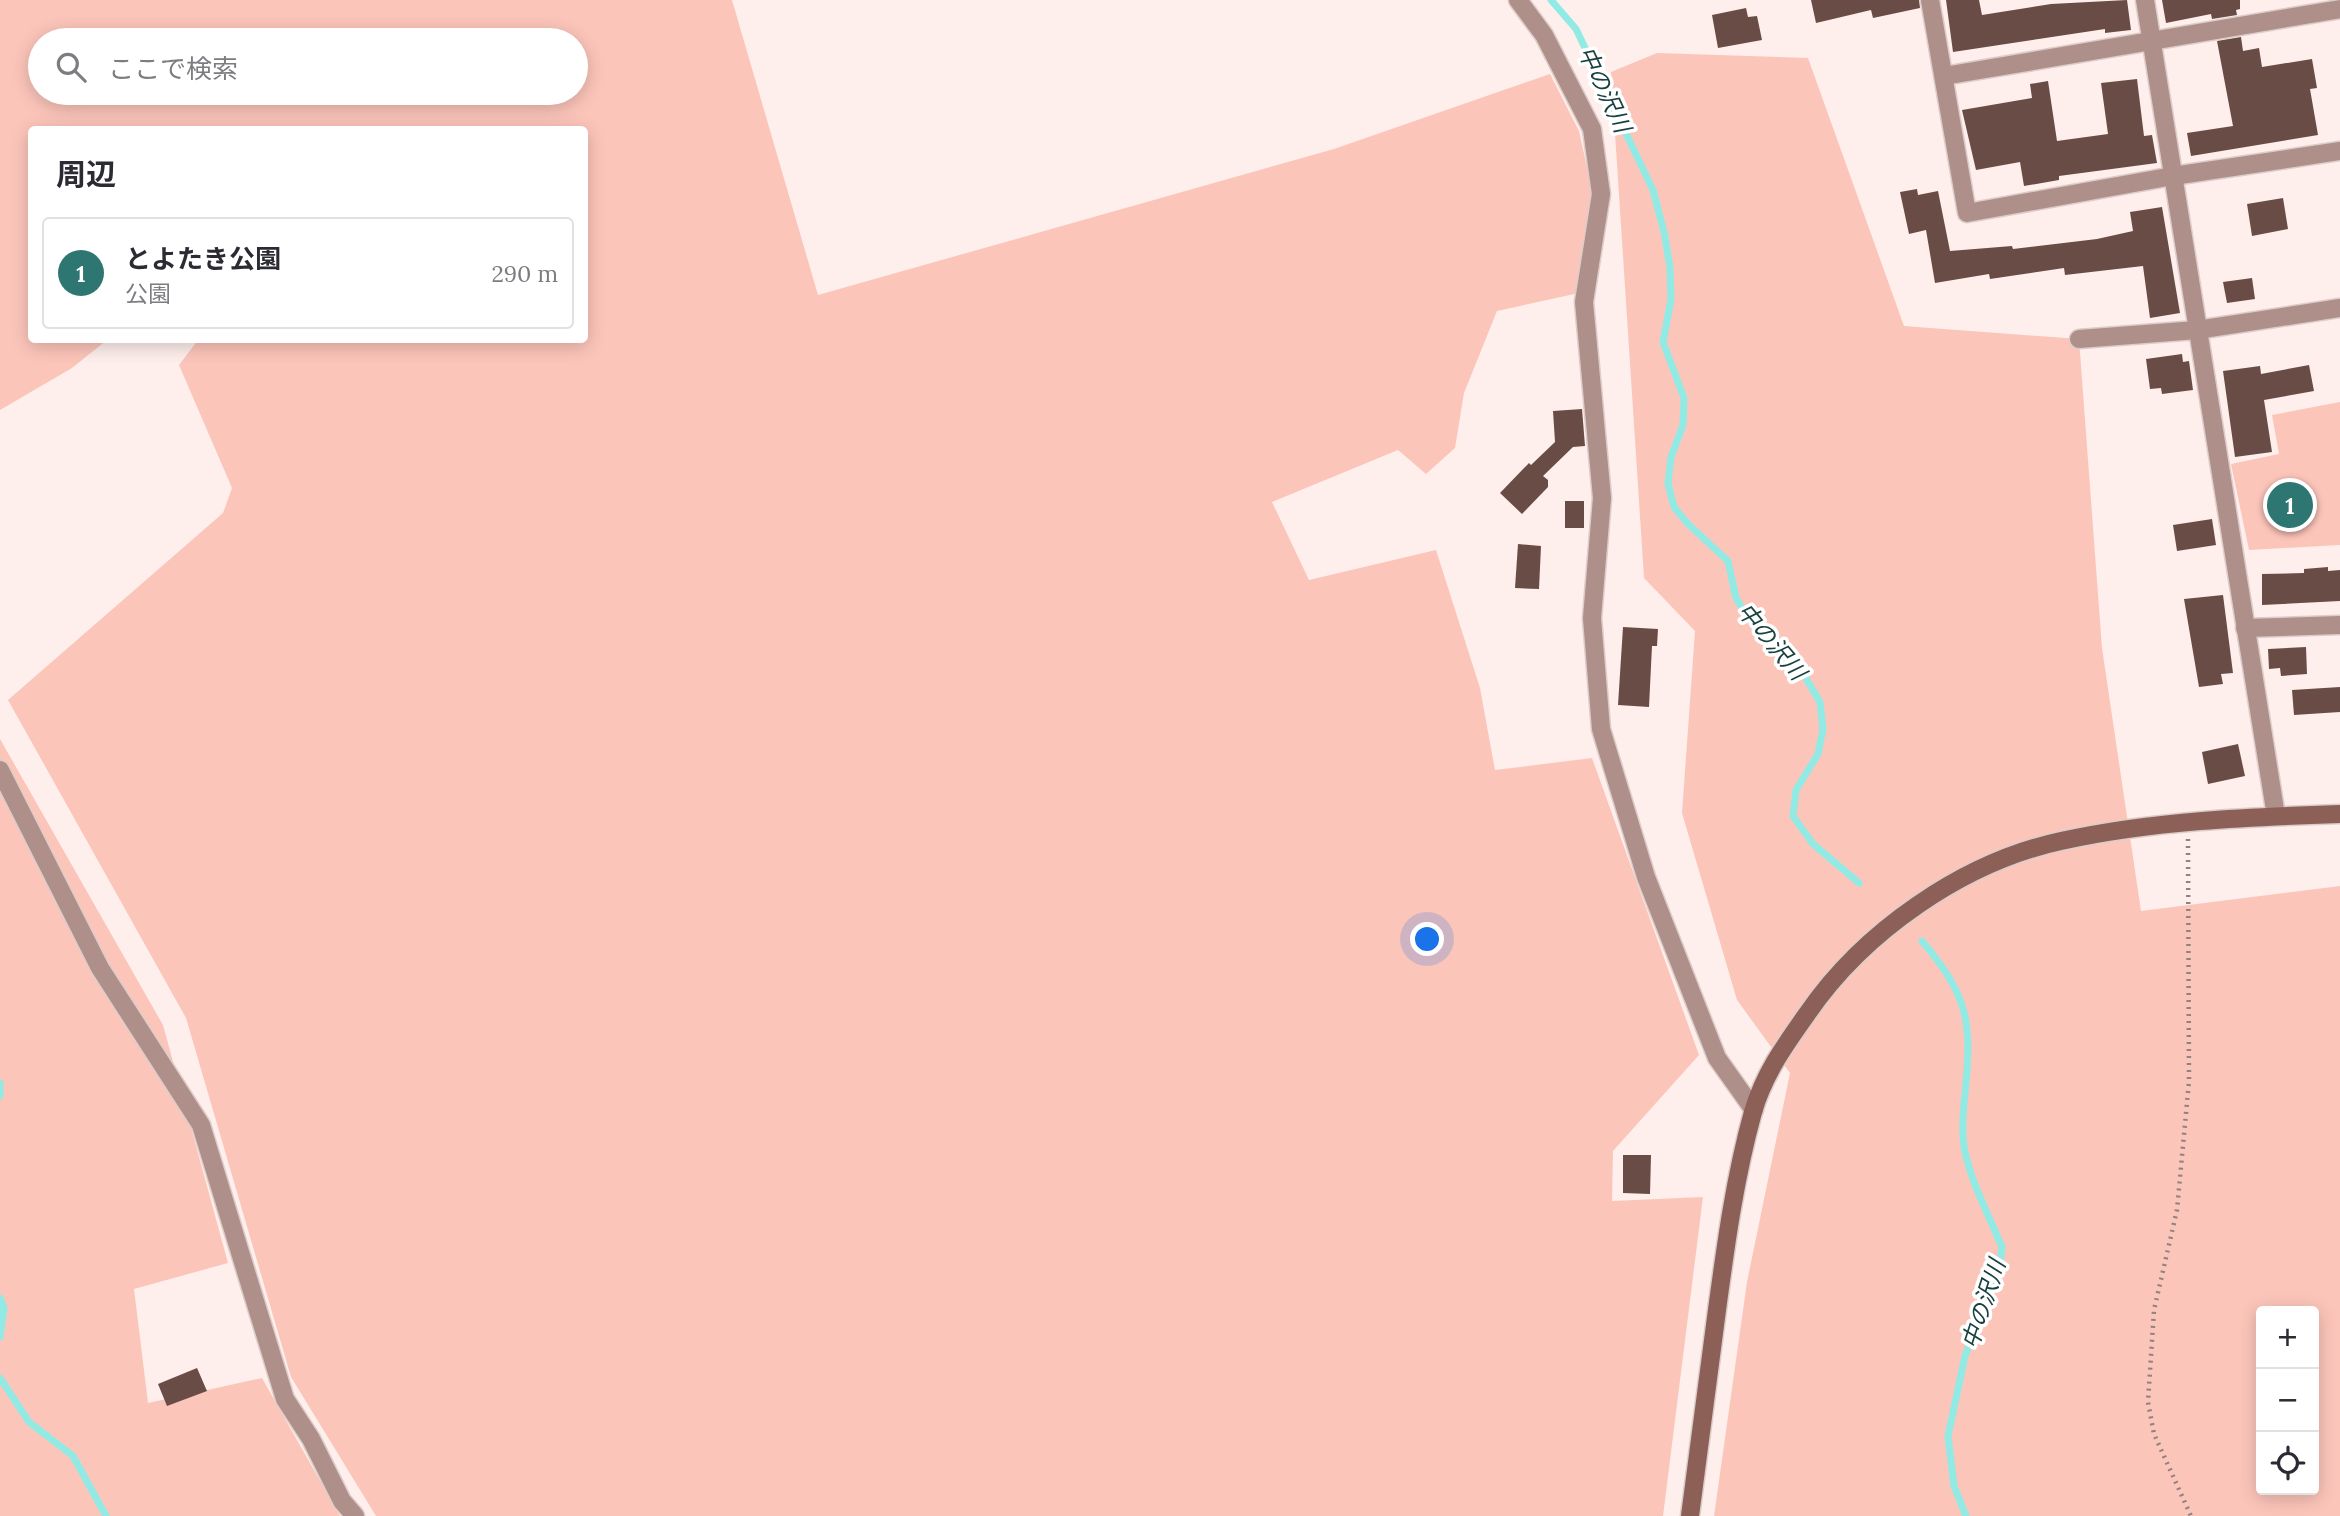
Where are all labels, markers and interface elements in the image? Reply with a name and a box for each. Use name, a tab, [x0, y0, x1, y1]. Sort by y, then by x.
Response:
search box	[28, 28, 588, 105]
water label: 中の沢川	[1572, 41, 1639, 140]
icon: search	[52, 48, 90, 86]
text: ここで検索	[108, 52, 238, 85]
text: 周辺	[56, 155, 116, 193]
text: とよたき公園	[125, 242, 281, 275]
text: 1	[76, 259, 86, 288]
text: 290 m	[491, 259, 558, 288]
text: 公園	[125, 279, 171, 308]
pin: 1	[2267, 479, 2313, 531]
water label: 中の沢川	[1731, 596, 1815, 688]
your location	[1410, 922, 1444, 956]
water label: 中の沢川	[1955, 1253, 2012, 1352]
map controls	[2256, 1306, 2319, 1495]
button: +	[2256, 1306, 2319, 1369]
button: −	[2256, 1369, 2319, 1432]
button: locate	[2256, 1432, 2319, 1495]

